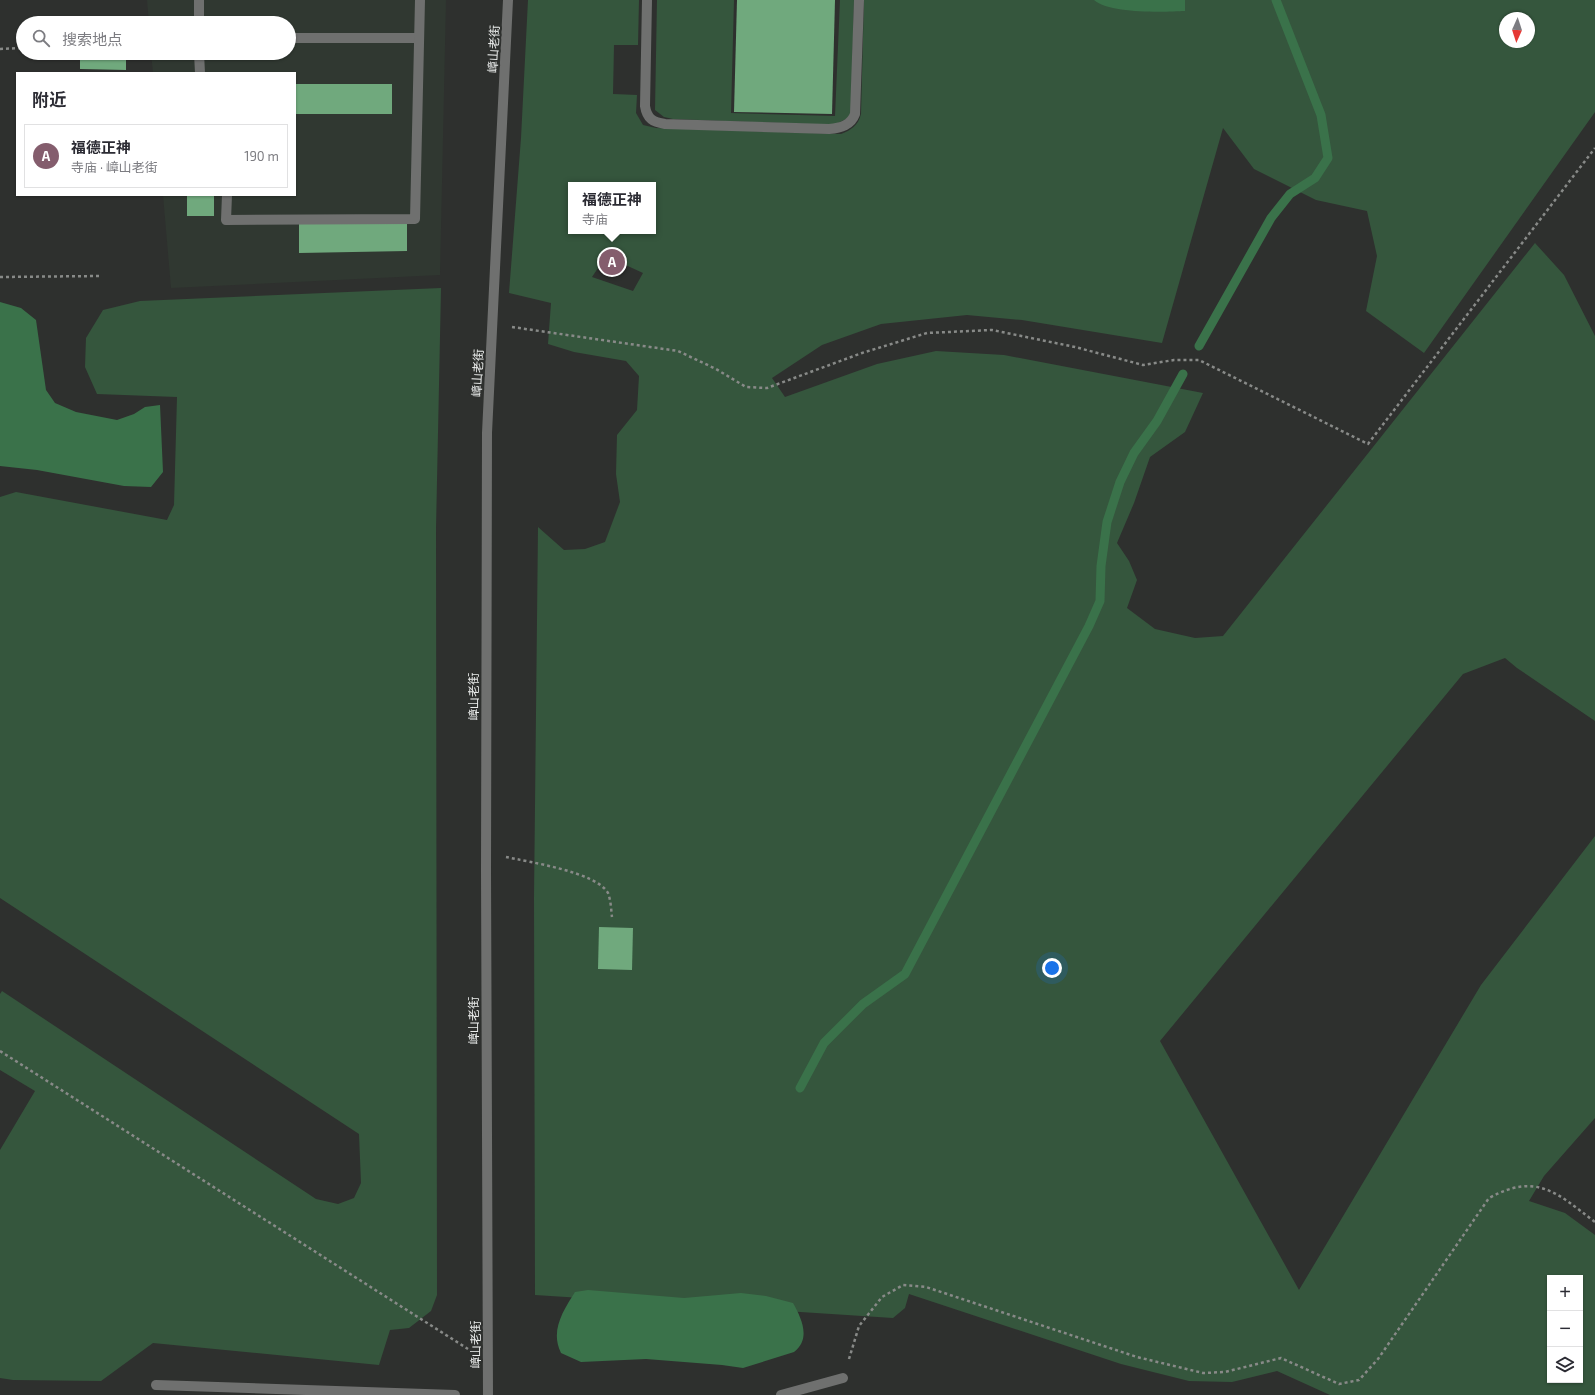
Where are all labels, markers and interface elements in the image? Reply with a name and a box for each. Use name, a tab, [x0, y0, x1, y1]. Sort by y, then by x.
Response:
north arrow	[1499, 12, 1535, 48]
search box	[16, 16, 296, 60]
street label: 嶂山老街	[485, 25, 501, 73]
icon: search	[30, 27, 52, 49]
text: 搜索地点	[62, 30, 122, 48]
text: 附近	[32, 89, 66, 109]
text: 福德正神	[71, 138, 131, 156]
text: A	[42, 148, 50, 164]
text: 190 m	[244, 148, 279, 164]
text: 寺庙 · 嶂山老街	[71, 159, 158, 175]
popup	[568, 182, 656, 234]
text: 福德正神	[582, 190, 642, 208]
text: 寺庙	[582, 211, 608, 227]
pin: A	[599, 247, 625, 277]
street label: 嶂山老街	[469, 349, 485, 397]
street label: 嶂山老街	[466, 673, 480, 721]
your location	[1042, 958, 1062, 978]
street label: 嶂山老街	[466, 997, 480, 1045]
map controls	[1547, 1275, 1583, 1383]
button: +	[1547, 1275, 1583, 1311]
button: −	[1547, 1311, 1583, 1347]
street label: 嶂山老街	[468, 1321, 482, 1369]
button: layers	[1547, 1347, 1583, 1383]

